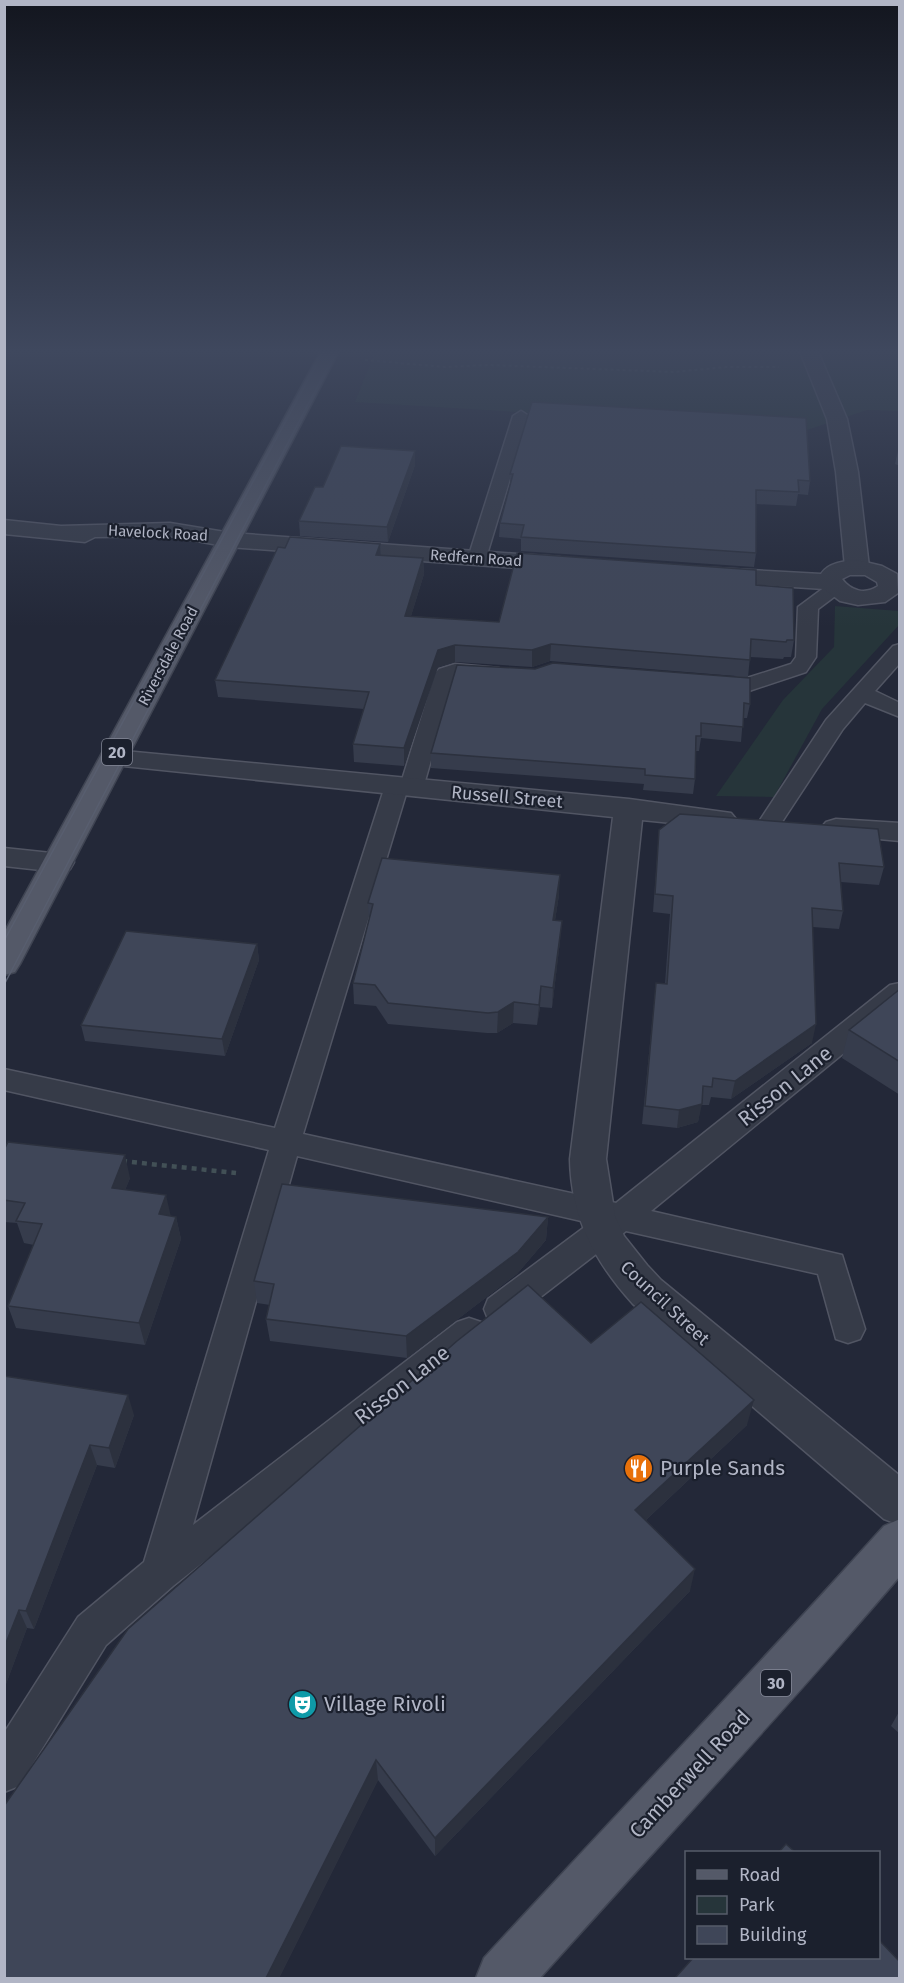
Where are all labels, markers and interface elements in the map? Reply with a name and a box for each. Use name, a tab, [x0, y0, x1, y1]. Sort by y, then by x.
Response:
street label: Havelock Road	[108, 521, 208, 545]
street label: Redfern Road	[429, 546, 523, 570]
street label: Riversdale Road	[134, 603, 202, 709]
road number: 20	[102, 739, 132, 765]
street label: Russell Street	[450, 781, 564, 813]
street label: Risson Lane	[733, 1040, 837, 1132]
street label: Council Street	[616, 1256, 714, 1350]
street label: Risson Lane	[349, 1340, 455, 1430]
restaurant icon: Purple Sands	[623, 1452, 655, 1484]
place label: Purple Sands	[660, 1455, 785, 1481]
road number: 30	[761, 1670, 791, 1696]
theatre icon: Village Rivoli	[287, 1688, 319, 1720]
place label: Village Rivoli	[324, 1691, 446, 1717]
street label: Camberwell Road	[624, 1705, 756, 1843]
legend	[685, 1851, 880, 1959]
text: Road	[739, 1864, 781, 1886]
text: Park	[739, 1894, 775, 1916]
text: Building	[739, 1924, 807, 1946]

